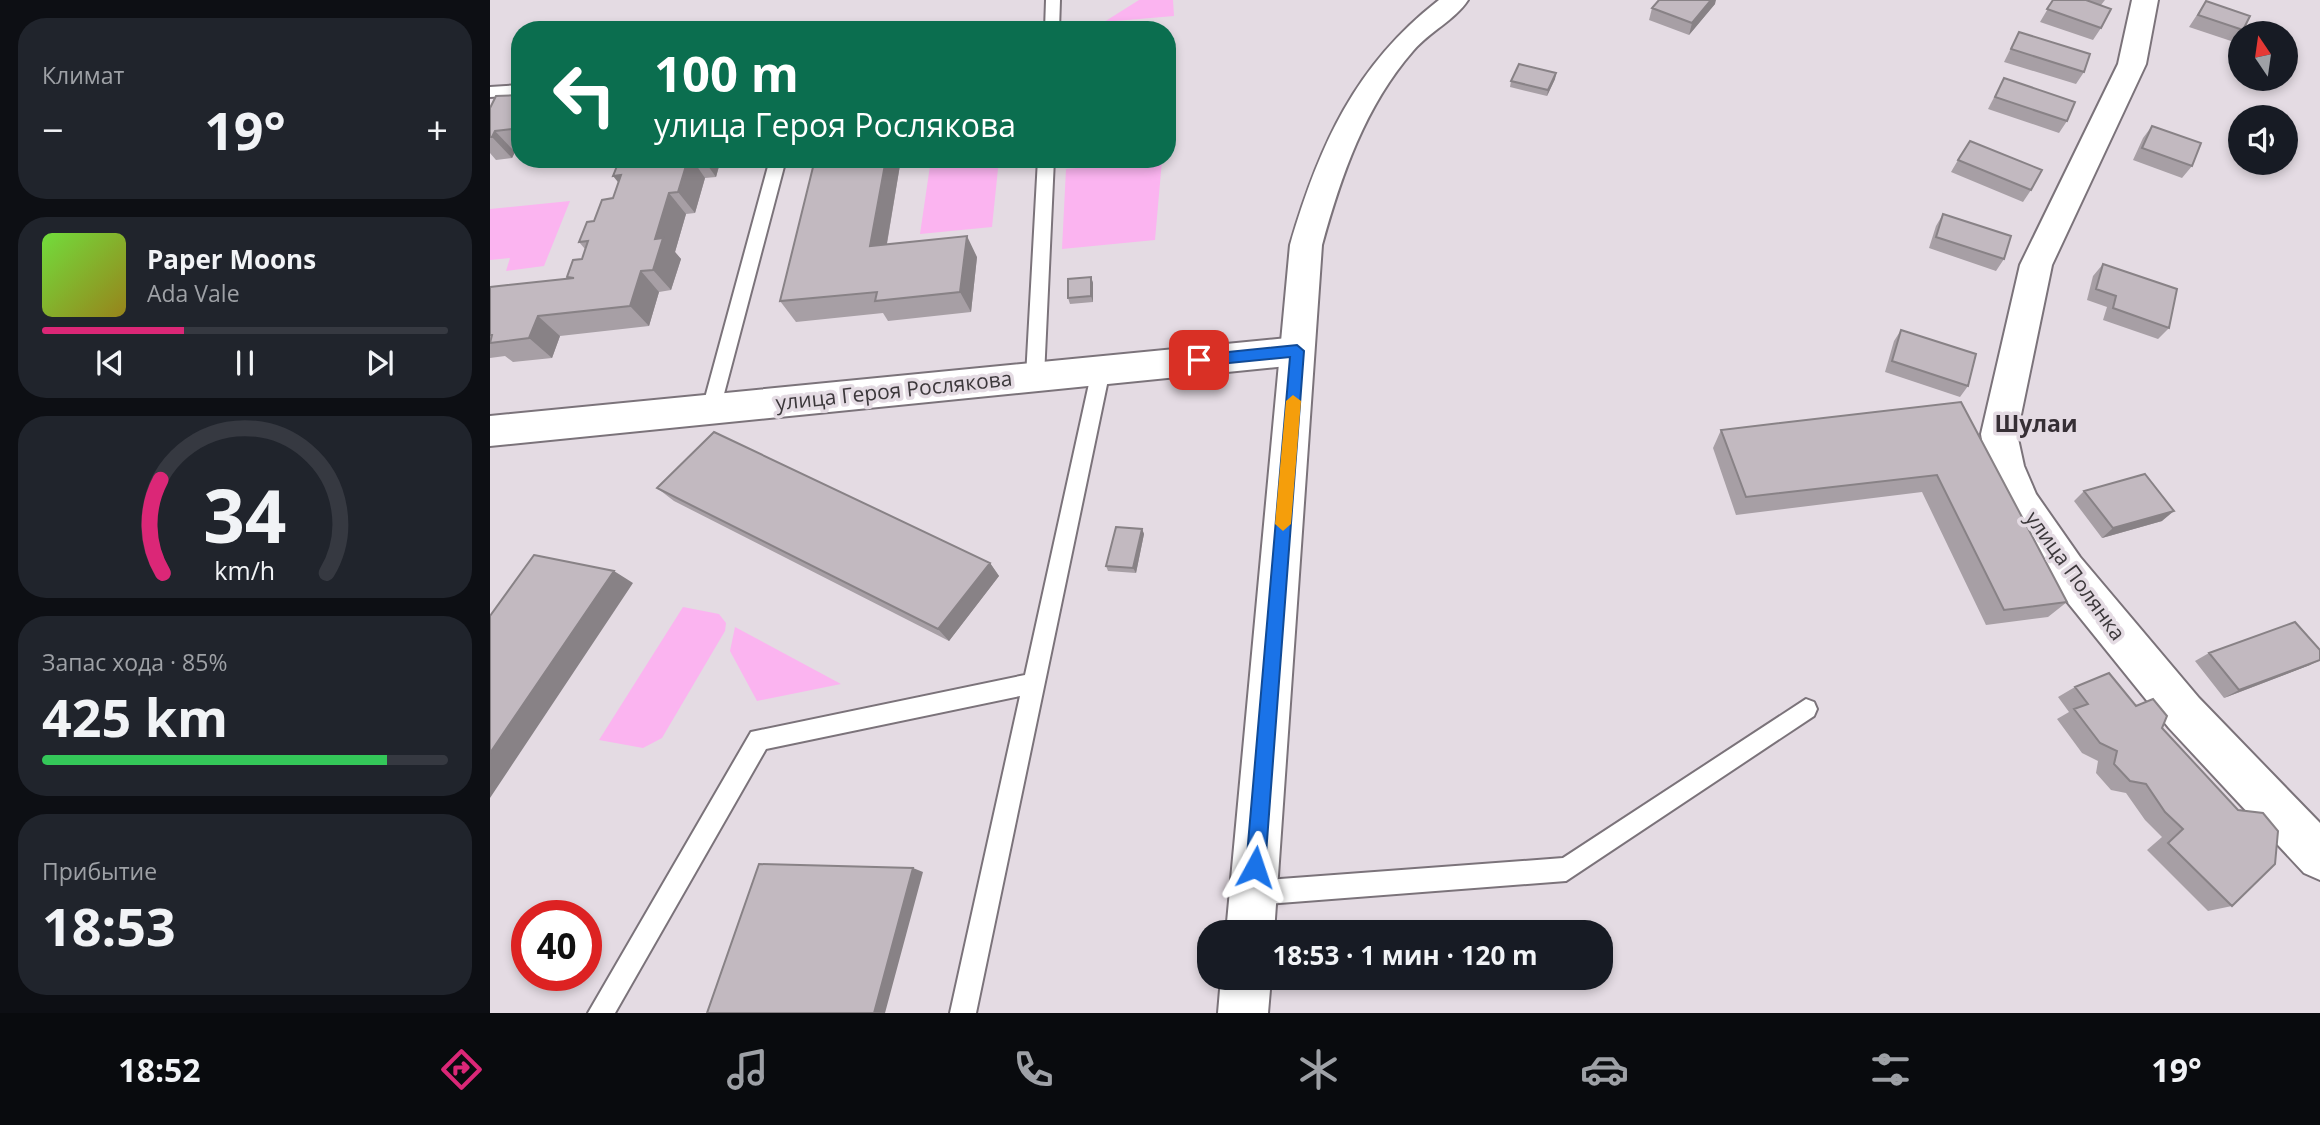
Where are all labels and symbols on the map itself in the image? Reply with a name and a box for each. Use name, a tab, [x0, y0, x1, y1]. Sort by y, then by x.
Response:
north arrow	[2228, 21, 2298, 91]
pin	[1169, 330, 1229, 390]
street label: улица Героя Рослякова	[774, 364, 1014, 416]
district label: Шулаи	[1994, 407, 2078, 439]
street label: улица Полянка	[2019, 505, 2132, 646]
position arrow	[1218, 830, 1292, 904]
speed limit sign: 40	[511, 900, 602, 991]

